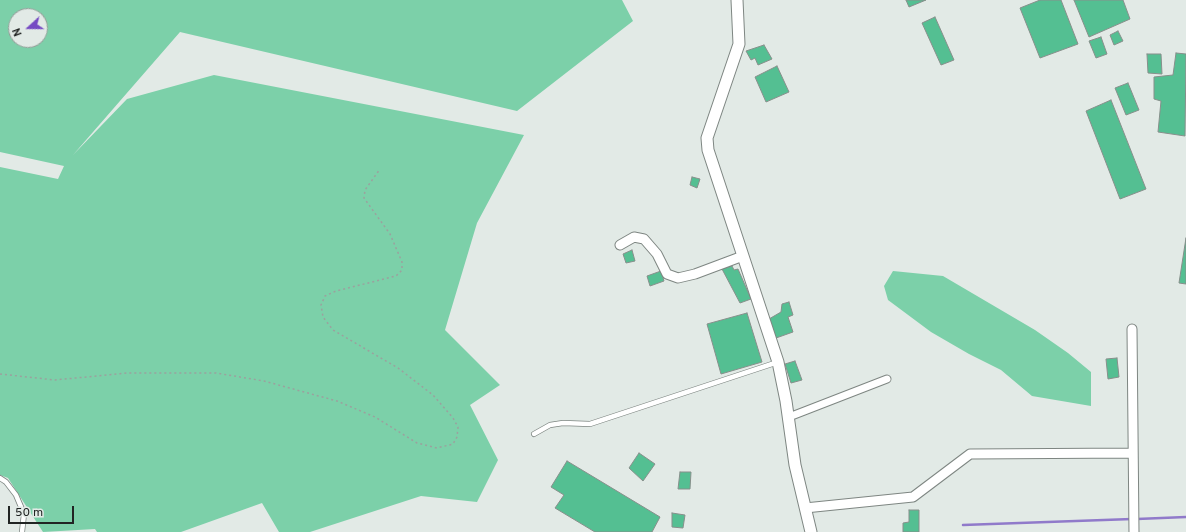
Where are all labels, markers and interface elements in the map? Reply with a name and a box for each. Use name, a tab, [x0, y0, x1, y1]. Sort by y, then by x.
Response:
north arrow	[8, 8, 48, 48]
text: N	[10, 26, 26, 38]
scale bar	[10, 498, 76, 524]
text: 50 m	[15, 505, 43, 521]

